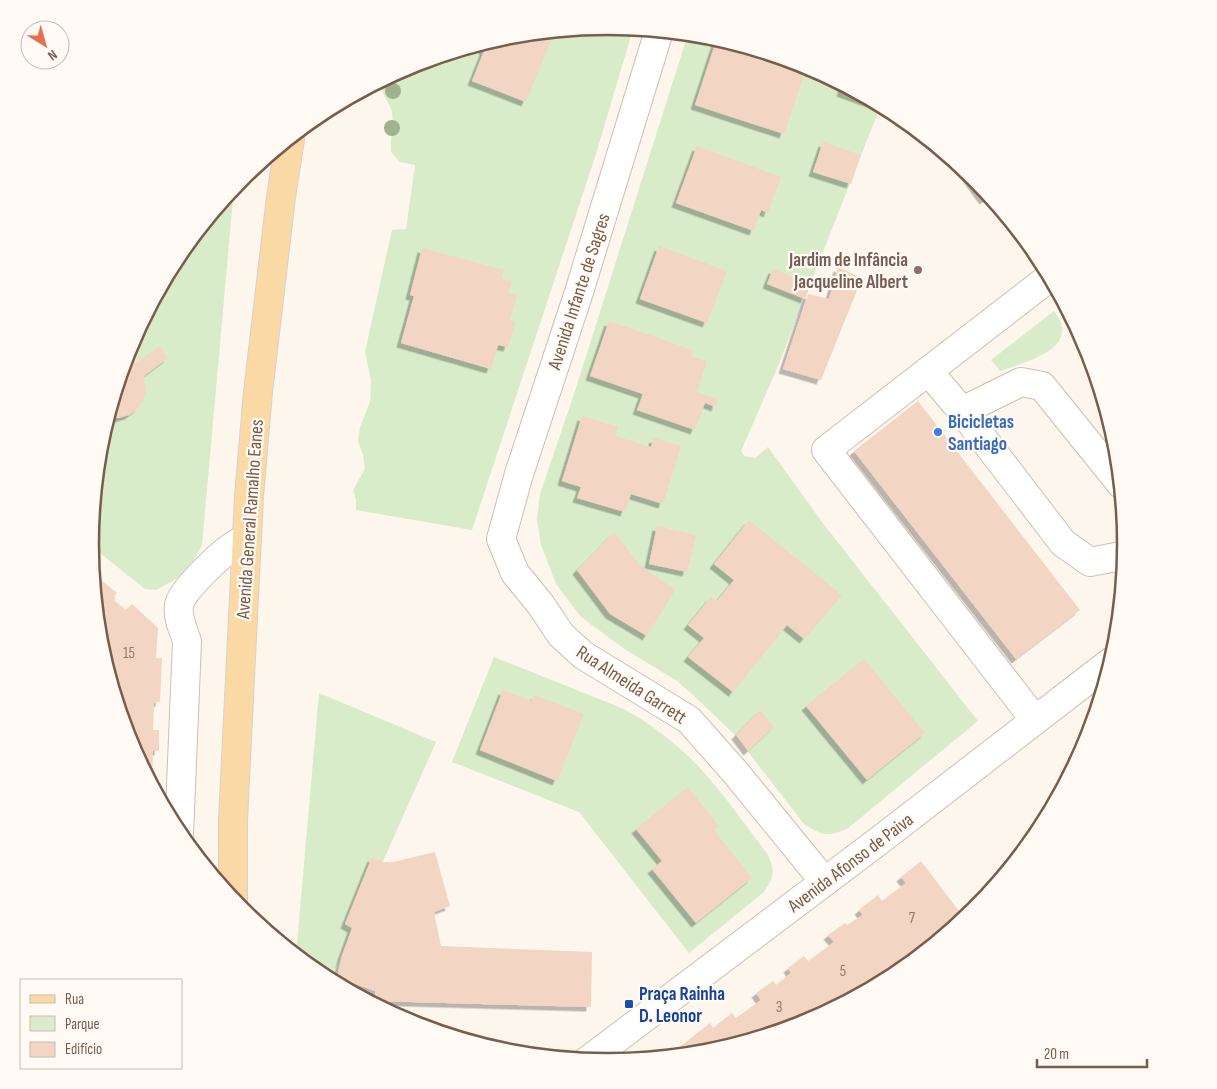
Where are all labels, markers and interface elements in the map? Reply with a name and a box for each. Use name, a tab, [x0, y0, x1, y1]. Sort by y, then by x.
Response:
north arrow	[20, 20, 70, 70]
text: N	[44, 46, 61, 64]
street label: Avenida Infante de Sagres	[543, 210, 616, 373]
place label: Jardim de Infância Jacqueline Albert	[788, 249, 908, 294]
marker: Jardim de Infância Jacqueline Albert	[912, 264, 924, 276]
place label: Bicicletas Santiago	[948, 411, 1014, 456]
street label: Avenida General Ramalho Eanes	[232, 418, 269, 621]
marker: Bicicletas Santiago	[932, 426, 944, 438]
street label: Rua Almeida Garrett	[572, 641, 691, 730]
house number: 15	[123, 644, 135, 663]
street label: Avenida Afonso de Paiva	[783, 808, 918, 919]
house number: 7	[909, 909, 916, 928]
house number: 5	[840, 962, 846, 981]
legend	[20, 979, 182, 1069]
place label: Praça Rainha D. Leonor	[639, 983, 725, 1028]
text: Rua	[65, 990, 84, 1009]
marker: Praça Rainha D. Leonor	[623, 998, 635, 1010]
house number: 3	[776, 998, 782, 1017]
text: Parque	[65, 1015, 100, 1034]
scale bar	[1037, 1036, 1147, 1068]
text: Edifício	[65, 1040, 102, 1059]
text: 20 m	[1044, 1045, 1069, 1064]

